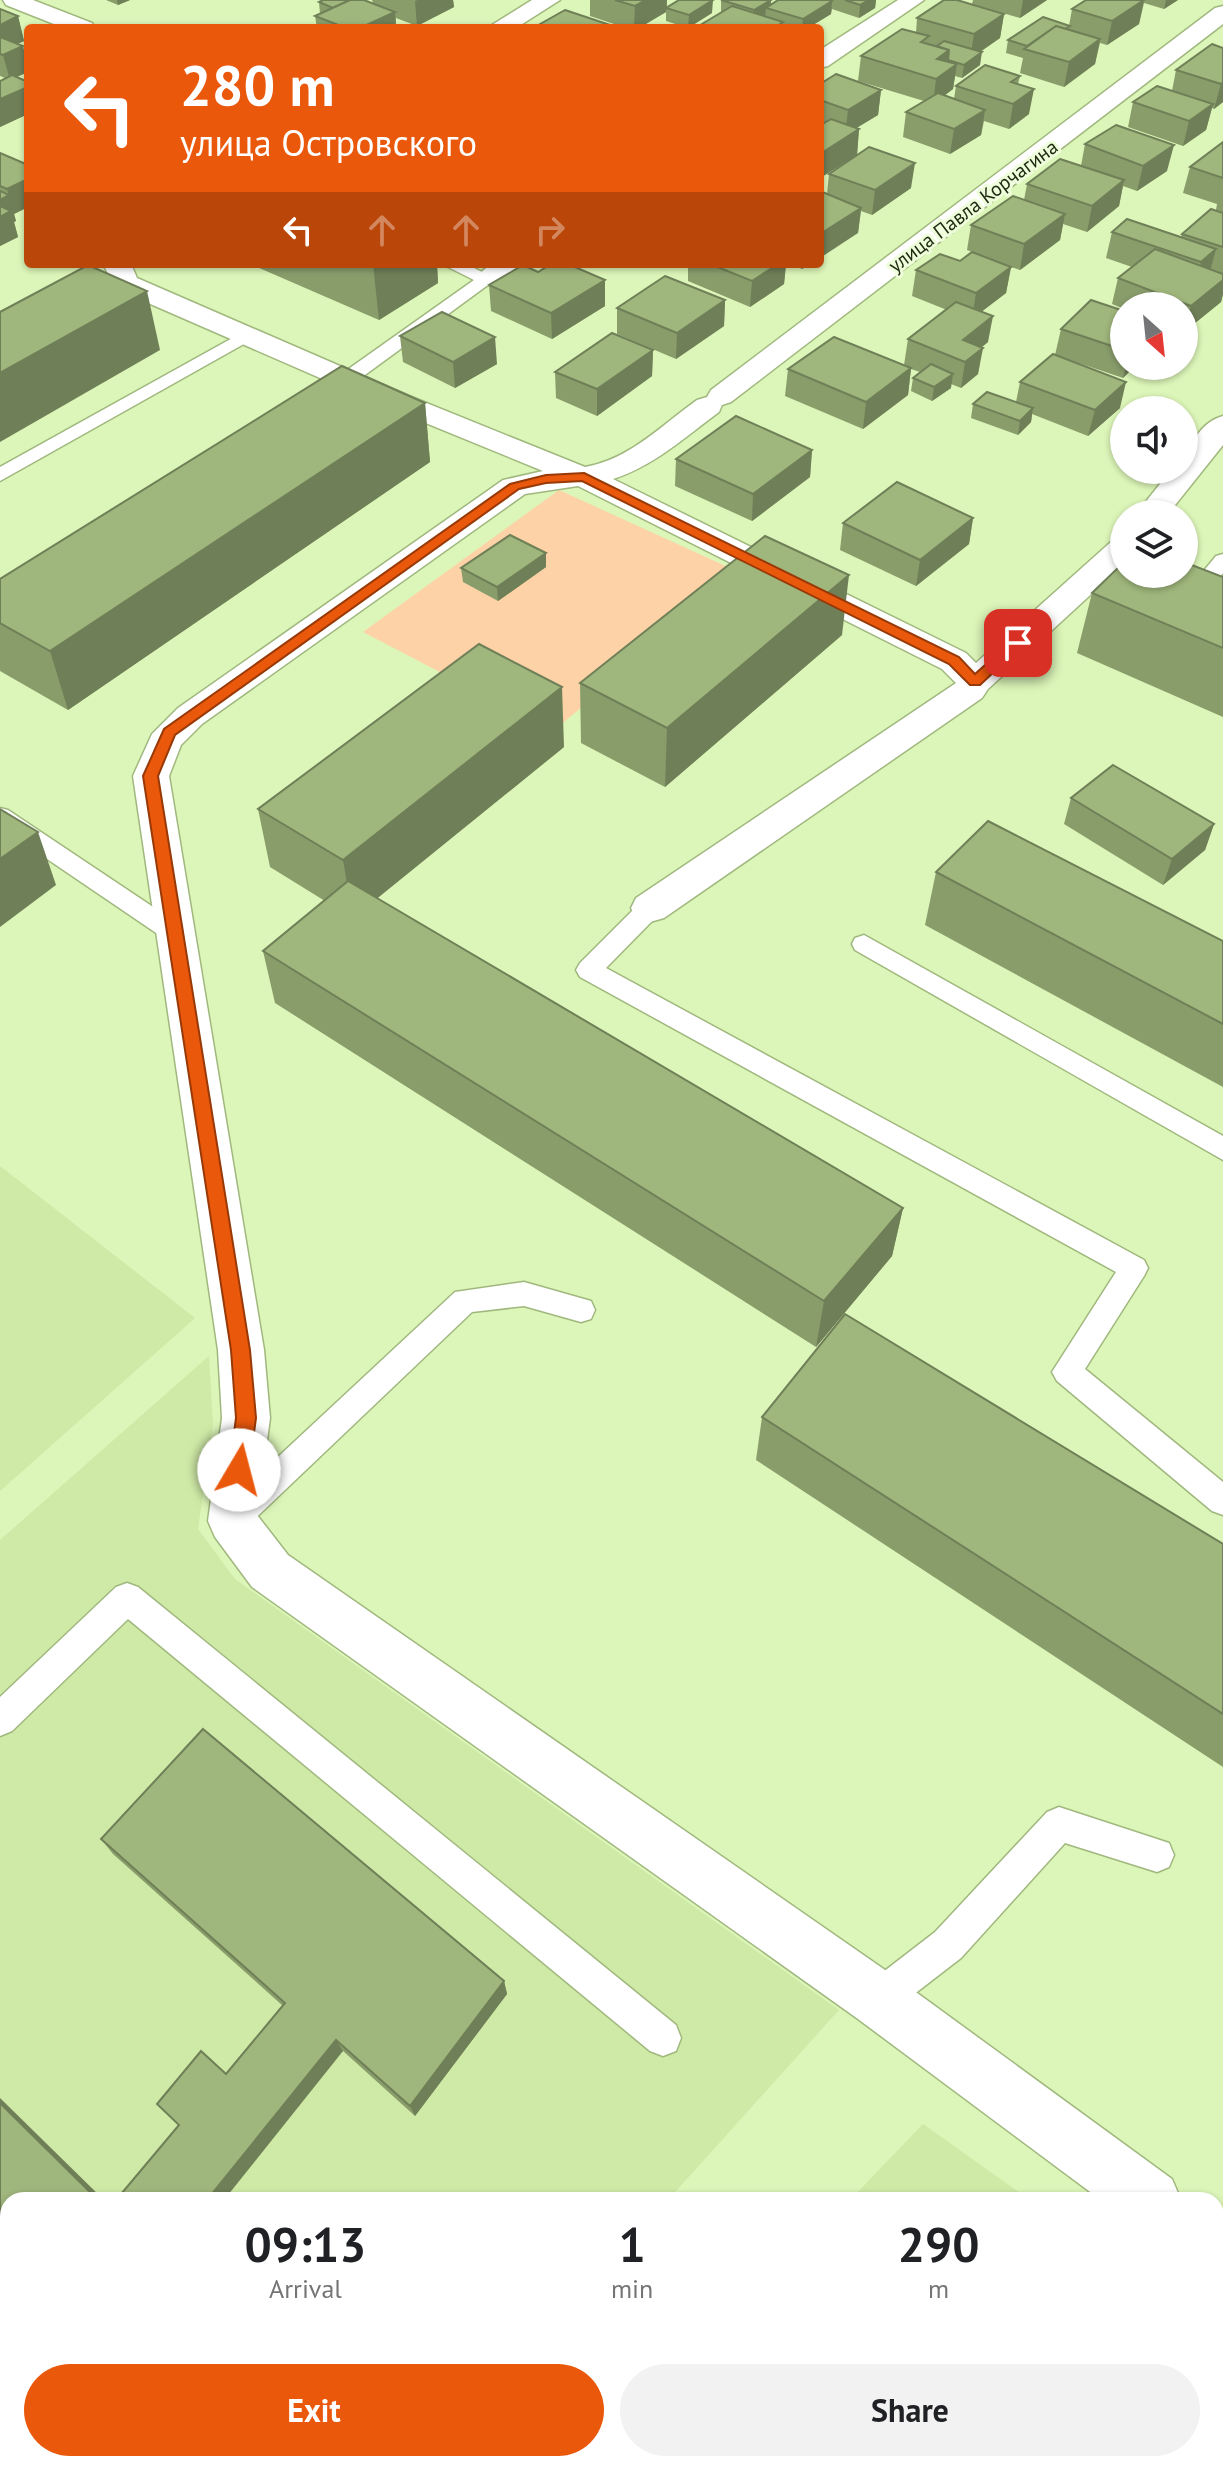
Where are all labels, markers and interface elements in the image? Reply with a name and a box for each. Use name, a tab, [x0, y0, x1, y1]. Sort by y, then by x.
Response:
text: 280 m	[180, 49, 335, 121]
icon: left	[48, 56, 152, 160]
text: улица Островского	[180, 119, 477, 166]
street label: улица Павла Корчагина	[883, 134, 1063, 278]
icon: left	[276, 208, 320, 252]
icon: ahead	[360, 208, 404, 252]
icon: ahead	[444, 208, 488, 252]
icon: right	[528, 208, 572, 252]
north arrow	[1110, 292, 1198, 380]
map controls	[1110, 292, 1198, 588]
button: sound	[1110, 396, 1198, 484]
button: layers	[1110, 500, 1198, 588]
pin	[984, 609, 1052, 677]
icon: arrive	[996, 621, 1040, 665]
position arrow	[197, 1428, 281, 1512]
text: 09:13	[245, 2213, 366, 2275]
text: 1	[618, 2213, 646, 2275]
text: 290	[898, 2213, 979, 2275]
text: Arrival	[269, 2272, 342, 2305]
text: min	[611, 2272, 653, 2305]
text: m	[928, 2272, 949, 2305]
button: Exit	[24, 2364, 604, 2456]
button: Share	[620, 2364, 1200, 2456]

